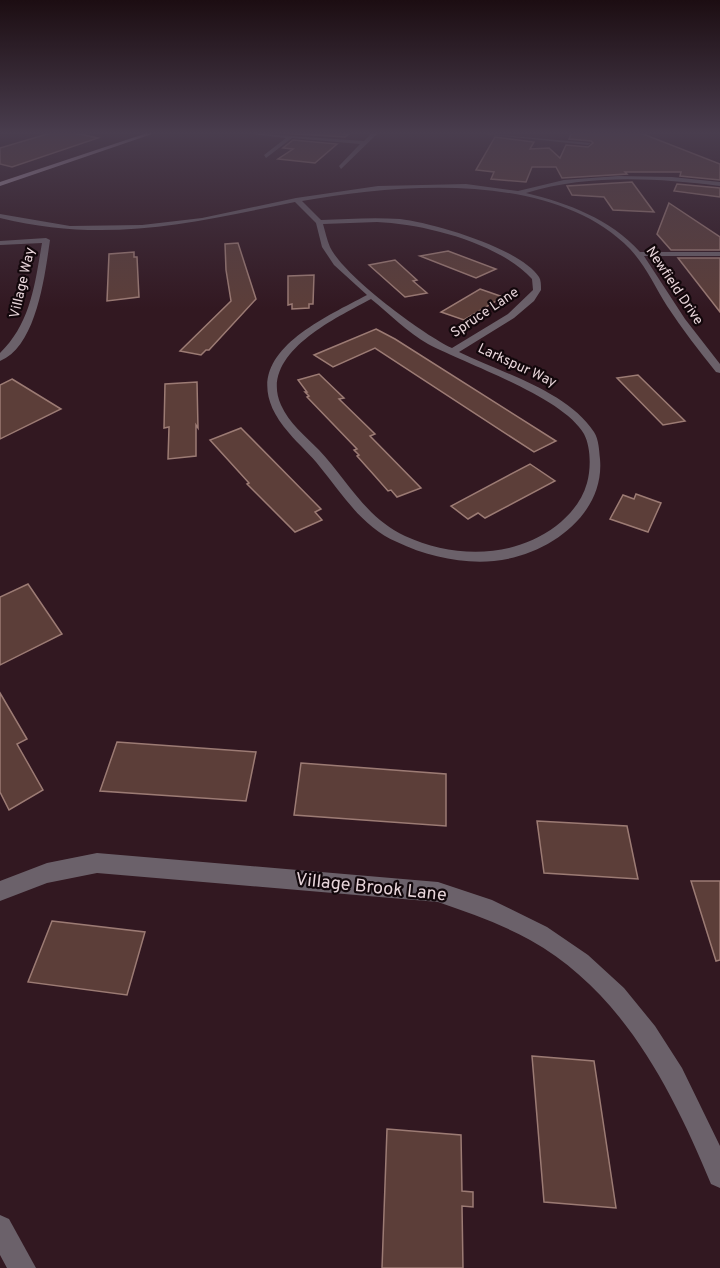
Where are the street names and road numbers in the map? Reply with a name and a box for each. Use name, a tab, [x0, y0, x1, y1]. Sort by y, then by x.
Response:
street label: Newfield Drive	[641, 243, 707, 329]
street label: Village Way	[7, 246, 39, 320]
street label: Spruce Lane	[448, 284, 522, 342]
street label: Larkspur Way	[475, 340, 559, 392]
street label: Village Brook Lane	[294, 869, 448, 907]

